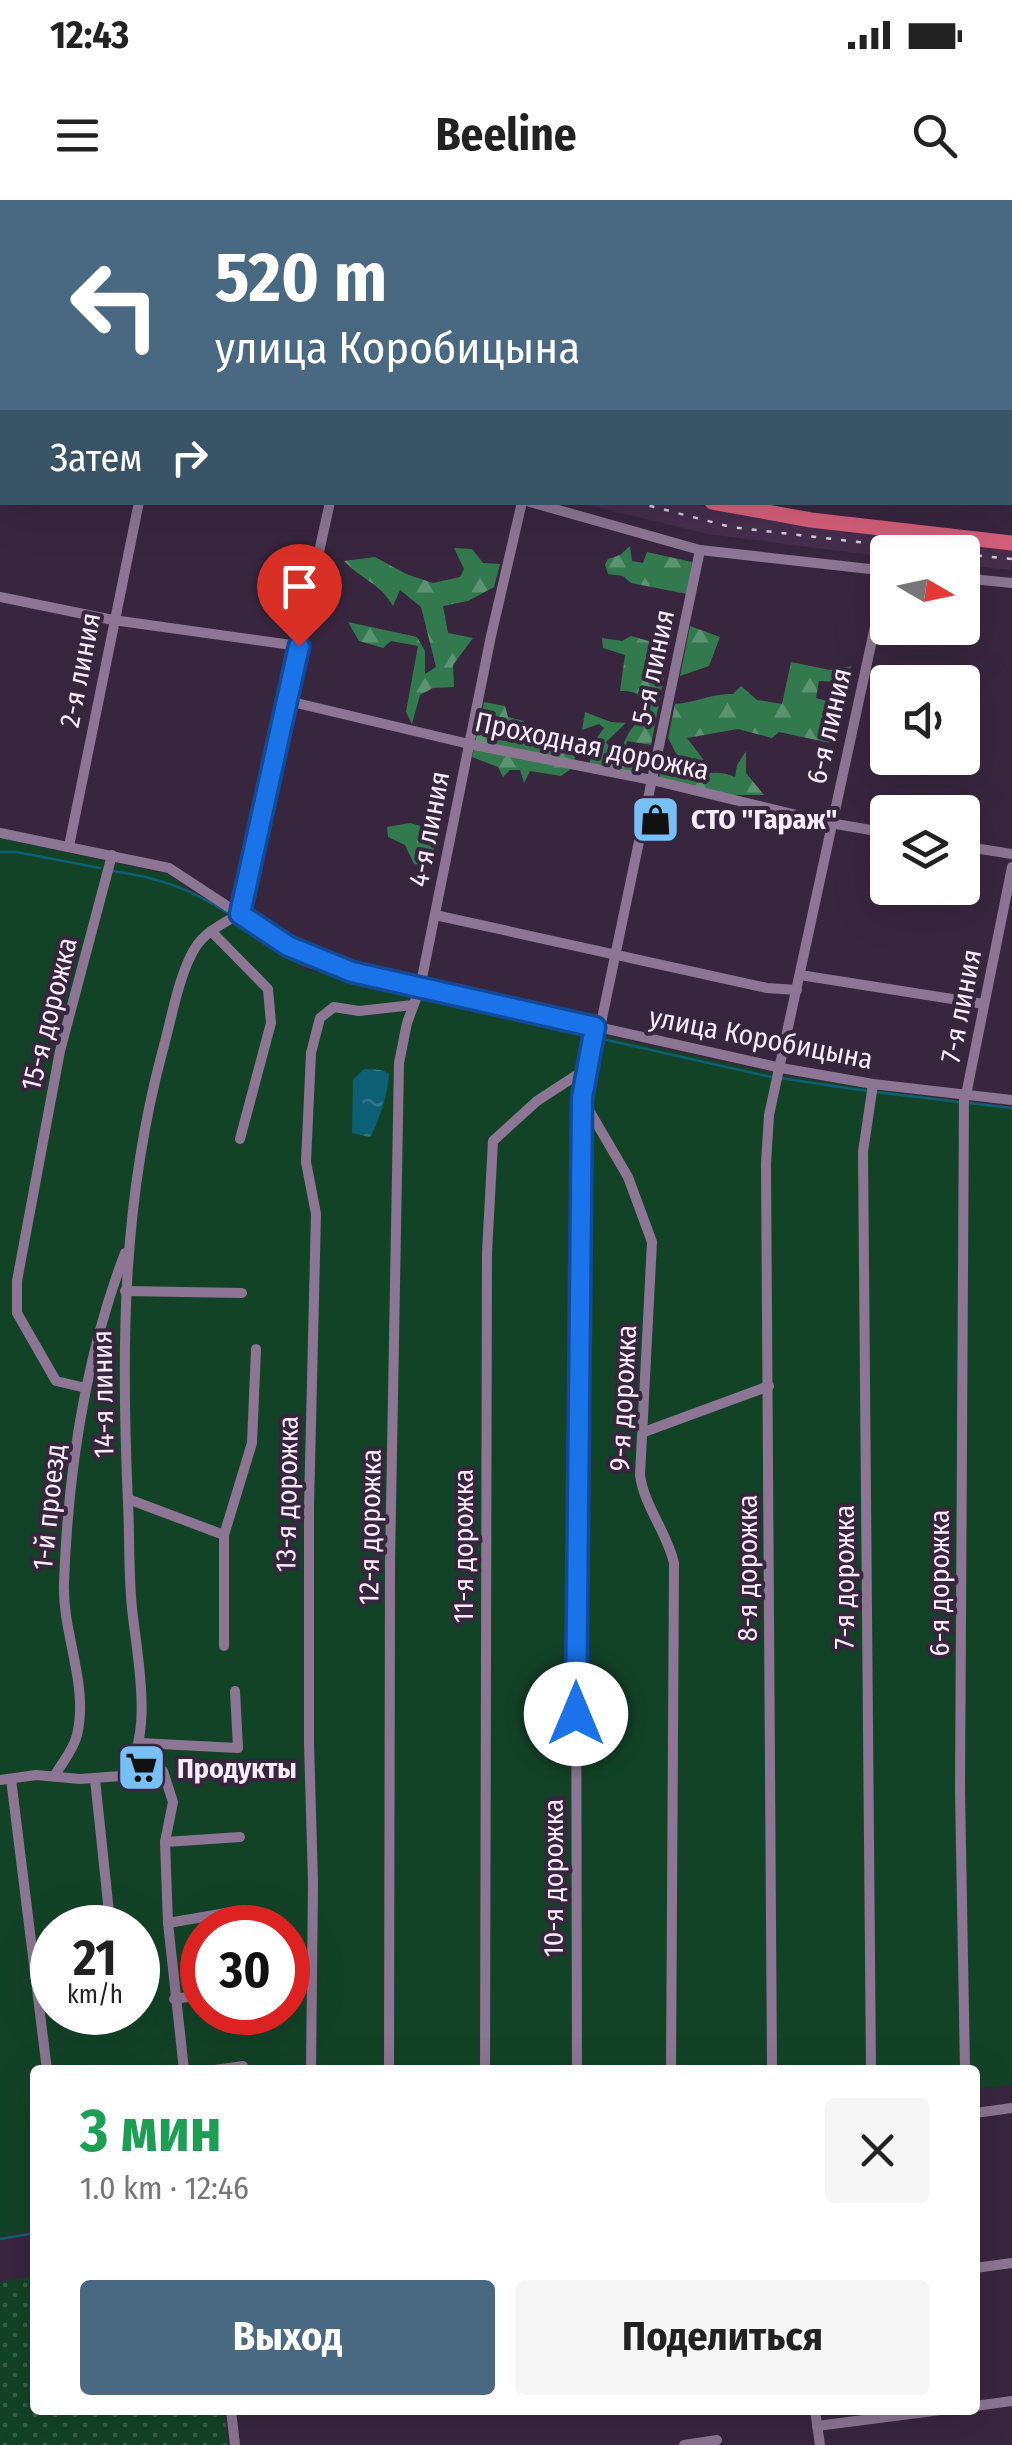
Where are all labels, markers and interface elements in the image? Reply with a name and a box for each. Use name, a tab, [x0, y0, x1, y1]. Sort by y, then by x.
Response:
text: 12:43	[50, 12, 129, 58]
icon: menu	[50, 108, 105, 163]
text: Beeline	[435, 108, 577, 162]
icon: search	[907, 108, 962, 163]
text: 520 m	[215, 236, 387, 320]
icon: left	[50, 240, 180, 370]
text: улица Коробицына	[215, 321, 580, 375]
icon: right	[162, 430, 217, 485]
text: Затем	[50, 435, 142, 481]
north arrow	[870, 535, 980, 645]
map controls	[870, 535, 980, 905]
pin	[257, 544, 342, 647]
icon: arrive	[272, 559, 327, 614]
street label: 5-я линия	[625, 607, 681, 727]
street label: 2-я линия	[53, 610, 107, 730]
street label: 6-я линия	[800, 665, 858, 787]
button: sound	[870, 665, 980, 775]
street label: Проходная дорожка	[472, 705, 712, 787]
street label: 4-я линия	[402, 768, 456, 890]
shop icon: СТО "Гараж"	[630, 793, 682, 845]
button: layers	[870, 795, 980, 905]
place label: СТО "Гараж"	[691, 803, 837, 836]
street label: 15-я дорожка	[14, 934, 84, 1094]
street label: 7-я линия	[934, 946, 988, 1066]
street label: улица Коробицына	[646, 1000, 876, 1076]
street label: 9-я дорожка	[603, 1324, 643, 1472]
street label: 14-я линия	[85, 1330, 121, 1458]
street label: 13-я дорожка	[269, 1415, 305, 1573]
street label: 1-й проезд	[26, 1442, 72, 1572]
street label: 12-я дорожка	[352, 1449, 388, 1605]
street label: 11-я дорожка	[447, 1469, 480, 1623]
street label: 8-я дорожка	[731, 1495, 764, 1641]
street label: 7-я дорожка	[828, 1505, 861, 1649]
street label: 6-я дорожка	[923, 1510, 956, 1656]
position arrow	[524, 1662, 628, 1766]
supermarket icon: Продукты	[116, 1742, 168, 1794]
place label: Продукты	[177, 1752, 297, 1785]
street label: 10-я дорожка	[537, 1799, 570, 1957]
speed limit sign: 30	[180, 1905, 310, 2035]
text: 21	[73, 1928, 117, 1988]
text: km/h	[67, 1980, 123, 2010]
text: 3 мин	[80, 2095, 222, 2167]
button: close	[825, 2098, 930, 2203]
text: 1.0 km · 12:46	[80, 2169, 249, 2207]
button: Выход	[80, 2280, 495, 2395]
button: Поделиться	[515, 2280, 930, 2395]

